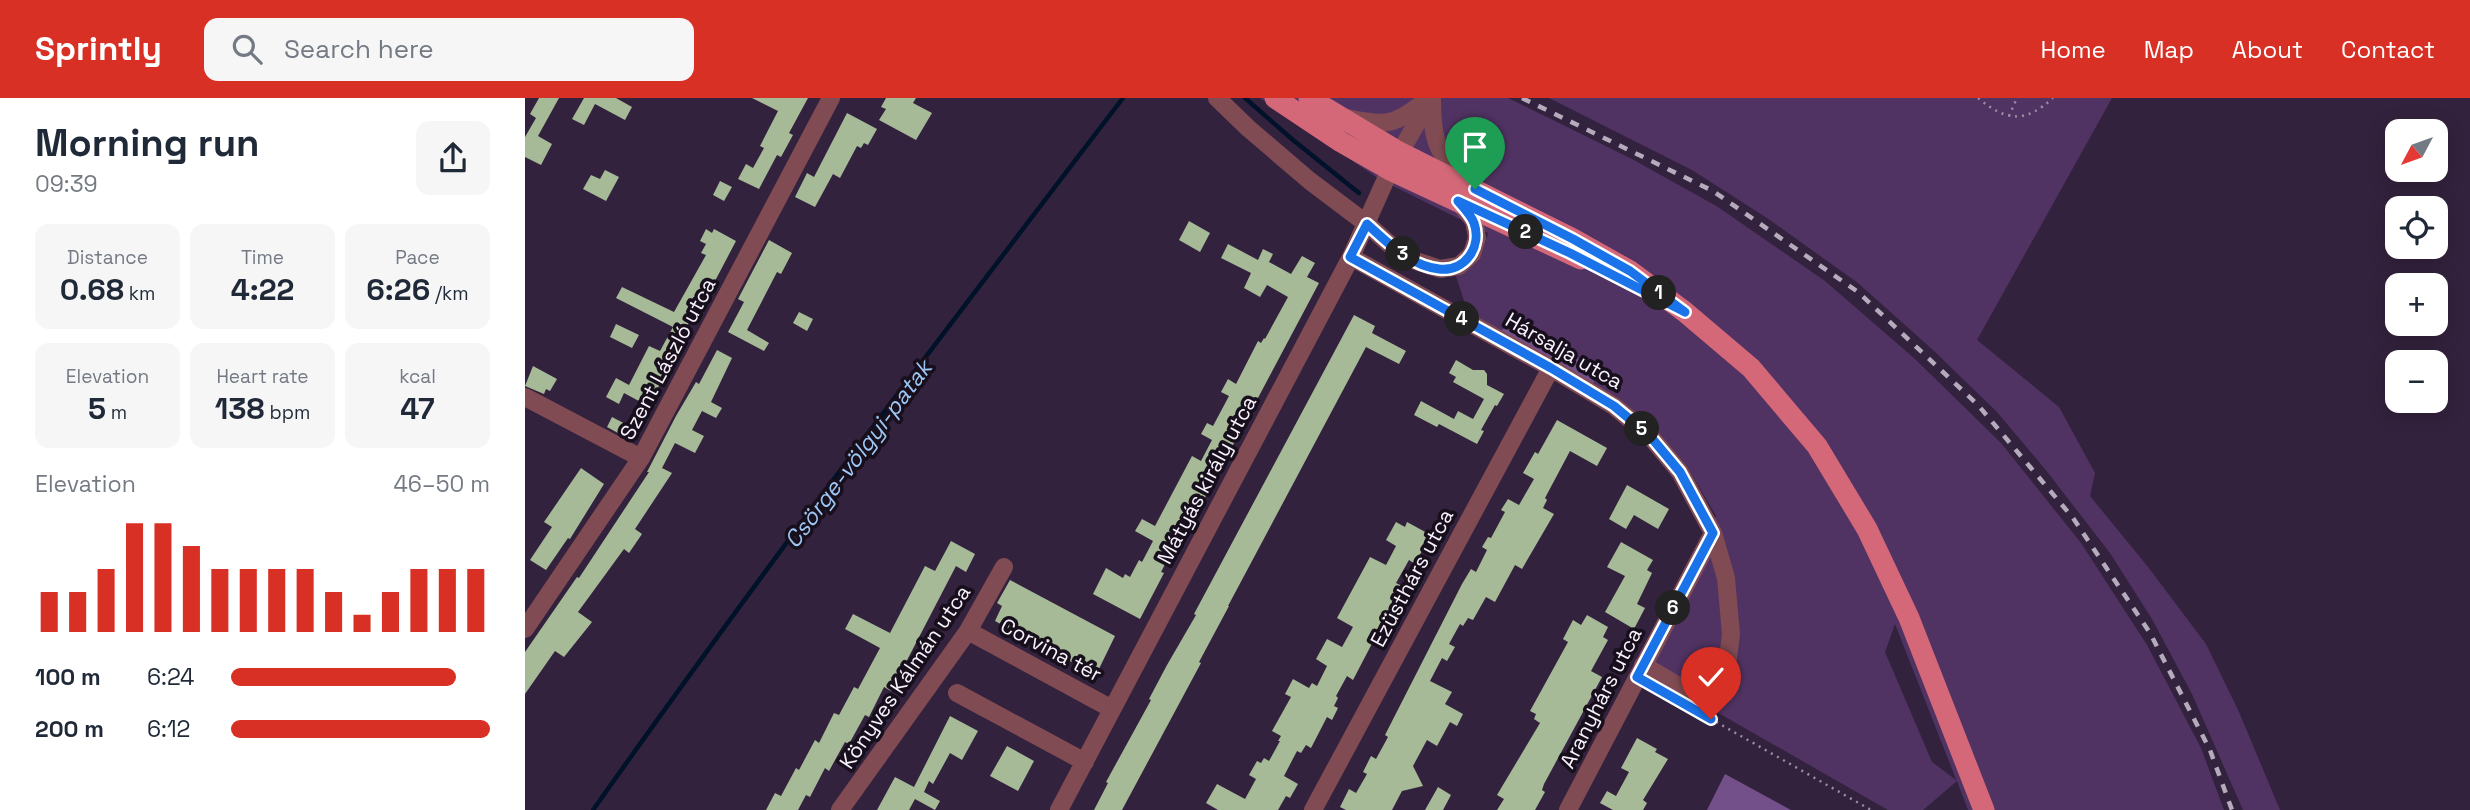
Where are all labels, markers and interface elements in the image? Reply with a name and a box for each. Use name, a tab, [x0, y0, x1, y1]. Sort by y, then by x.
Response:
search box	[204, 18, 694, 81]
text: Sprintly	[35, 28, 162, 70]
icon: search	[228, 30, 266, 68]
text: Search here	[284, 32, 434, 66]
text: Home	[2040, 34, 2106, 65]
text: Map	[2144, 34, 2194, 65]
text: About	[2232, 34, 2303, 65]
text: Contact	[2341, 34, 2435, 65]
pin	[1445, 117, 1505, 189]
text: Morning run	[35, 119, 260, 167]
north arrow	[2385, 119, 2448, 182]
map controls	[2385, 119, 2448, 413]
button: share	[416, 121, 490, 195]
icon: arrive	[1456, 128, 1494, 166]
text: 09:39	[35, 169, 98, 199]
button: locate	[2385, 196, 2448, 259]
pin: 2	[1509, 214, 1543, 250]
text: 2	[1520, 219, 1531, 244]
pin: 3	[1385, 236, 1421, 272]
text: 3	[1397, 241, 1408, 266]
text: Distance	[67, 245, 148, 270]
text: Time	[241, 245, 284, 270]
text: Pace	[395, 245, 440, 270]
text: 0.68	[60, 270, 124, 309]
text: 4:22	[231, 270, 294, 309]
text: 6:26	[366, 270, 430, 309]
street label: Szent László utca	[614, 273, 722, 444]
button: +	[2385, 273, 2448, 336]
pin: 1	[1641, 276, 1677, 310]
text: 1	[1654, 280, 1663, 305]
text: km	[124, 281, 155, 306]
text: /km	[430, 281, 469, 306]
pin: 4	[1445, 302, 1479, 336]
text: 4	[1455, 306, 1468, 331]
street label: Hársalja utca	[1501, 306, 1628, 395]
button: −	[2385, 350, 2448, 413]
water label: Csörge-völgyi-patak	[777, 352, 940, 554]
text: Elevation	[66, 364, 149, 389]
text: Heart rate	[216, 364, 309, 389]
text: kcal	[399, 364, 436, 389]
text: 5	[88, 389, 106, 428]
text: 138	[215, 389, 265, 428]
text: 47	[400, 389, 435, 428]
street label: Mátyás király utca	[1151, 391, 1262, 569]
text: m	[106, 400, 127, 425]
text: bpm	[265, 400, 310, 425]
pin: 5	[1625, 412, 1659, 446]
text: 5	[1636, 416, 1647, 441]
text: Elevation	[35, 469, 136, 499]
text: 46–50 m	[393, 469, 490, 499]
street label: Ezüsthárs utca	[1364, 504, 1459, 651]
street label: Könyves Kálmán utca	[833, 580, 976, 774]
pin: 6	[1655, 590, 1691, 626]
text: 6	[1667, 595, 1678, 620]
street label: Corvina tér	[996, 612, 1107, 688]
street label: Aranyhárs utca	[1553, 623, 1648, 773]
pin	[1681, 647, 1741, 719]
icon: check	[1692, 658, 1730, 696]
text: 100 m	[35, 662, 101, 692]
text: 6:24	[147, 662, 194, 692]
text: 200 m	[35, 714, 104, 744]
text: 6:12	[147, 714, 190, 744]

